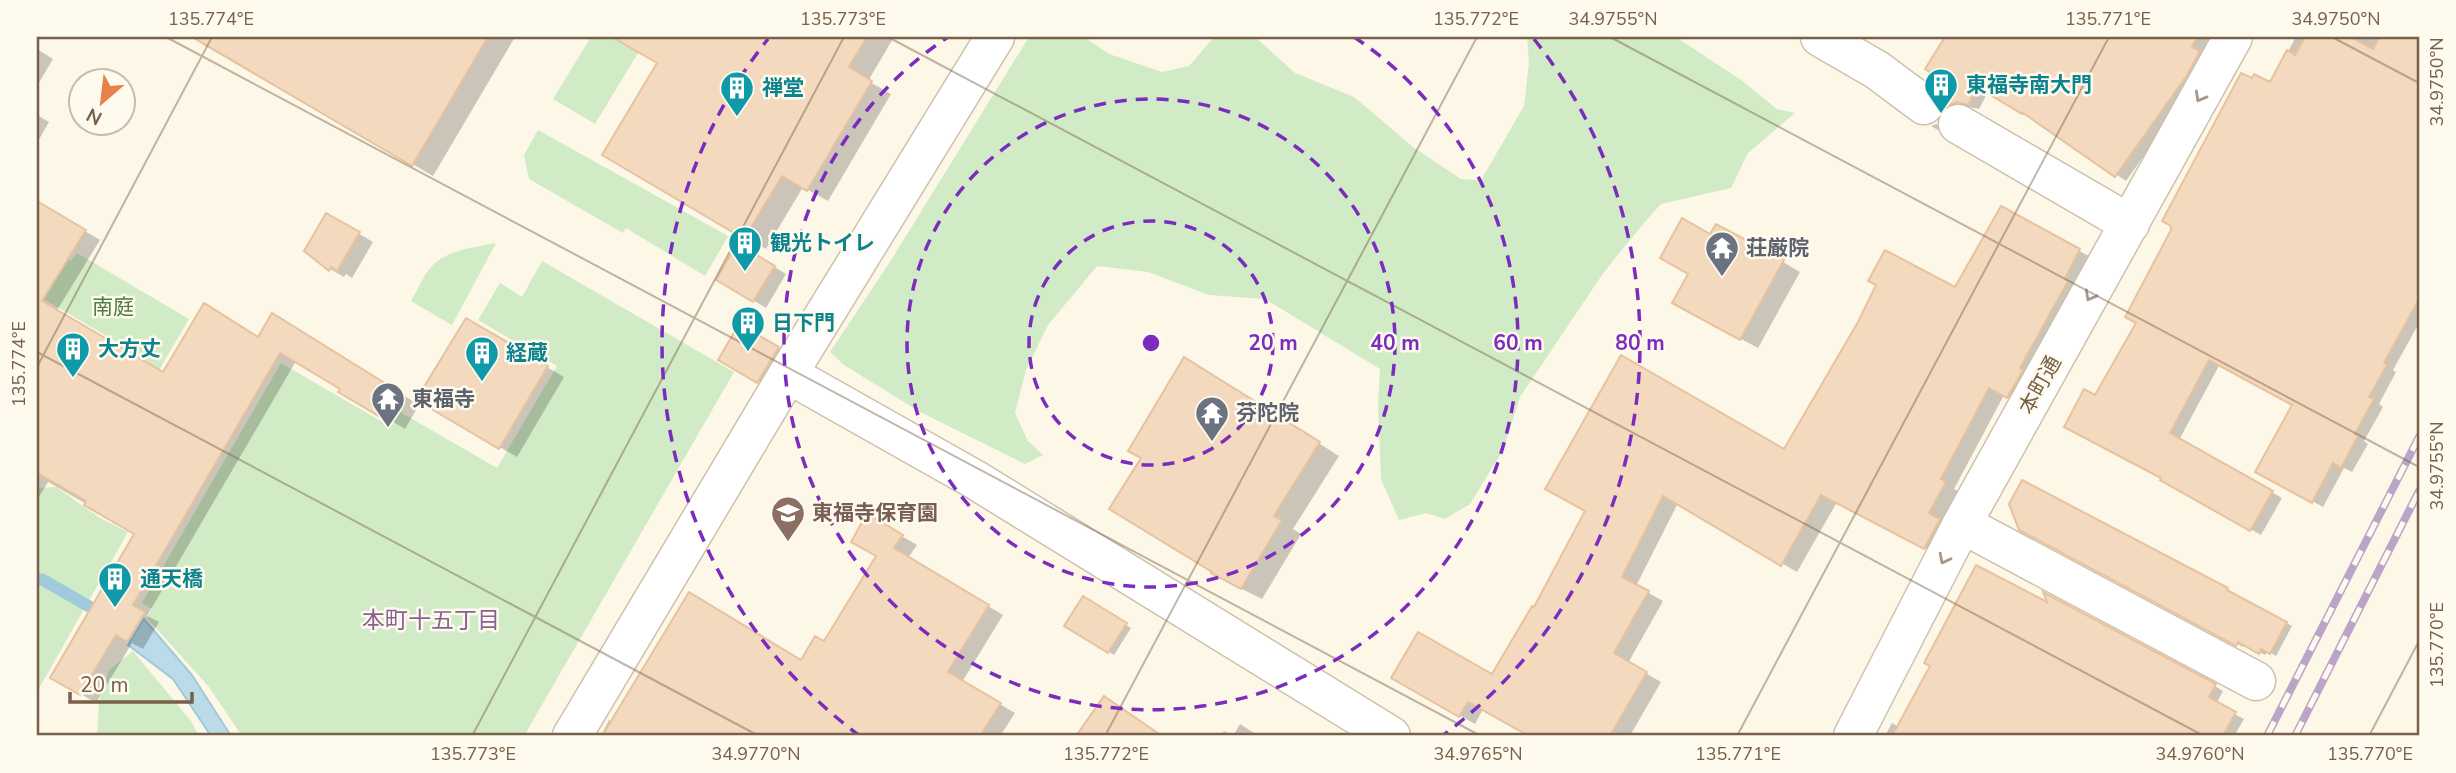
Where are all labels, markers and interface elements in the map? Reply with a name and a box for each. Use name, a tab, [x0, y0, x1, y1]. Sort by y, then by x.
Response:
text: 135.774°E	[168, 7, 254, 31]
text: 135.773°E	[800, 7, 886, 31]
text: 135.772°E	[1433, 7, 1519, 31]
text: 34.9755°N	[1569, 7, 1657, 31]
text: 135.771°E	[2065, 7, 2151, 31]
text: 34.9750°N	[2292, 7, 2380, 31]
text: 34.9750°N	[2425, 38, 2449, 126]
north arrow	[66, 66, 136, 136]
building icon: 東福寺南大門	[1922, 66, 1960, 115]
building icon: 禅堂	[718, 69, 756, 118]
place label: 東福寺南大門	[1966, 71, 2092, 99]
place label: 禅堂	[762, 74, 804, 102]
one-way arrow	[2195, 89, 2208, 102]
text: N	[82, 101, 107, 131]
building icon: 観光トイレ	[726, 224, 764, 273]
place label: 観光トイレ	[770, 229, 875, 257]
temple icon: 荘厳院	[1703, 229, 1741, 278]
place label: 荘厳院	[1746, 234, 1809, 262]
one-way arrow	[2085, 288, 2098, 301]
park label: 南庭	[92, 293, 134, 321]
building icon: 日下門	[729, 304, 767, 353]
place label: 日下門	[772, 309, 835, 337]
text: 135.774°E	[7, 321, 31, 407]
text: 20 m	[1248, 329, 1298, 357]
text: 40 m	[1370, 329, 1420, 357]
text: 60 m	[1493, 329, 1543, 357]
text: 80 m	[1615, 329, 1665, 357]
building icon: 大方丈	[54, 330, 92, 379]
centre of rings	[1139, 331, 1163, 355]
building icon: 経蔵	[463, 334, 501, 383]
place label: 大方丈	[98, 335, 161, 363]
place label: 経蔵	[506, 339, 548, 367]
street label: 本町通	[2012, 351, 2068, 419]
temple icon: 東福寺	[369, 380, 407, 429]
place label: 東福寺	[412, 385, 475, 413]
temple icon: 芬陀院	[1193, 394, 1231, 443]
place label: 芬陀院	[1236, 399, 1299, 427]
text: 34.9755°N	[2425, 422, 2449, 510]
school or university icon: 東福寺保育園	[769, 494, 807, 543]
place label: 東福寺保育園	[812, 499, 938, 527]
one-way arrow	[1939, 552, 1953, 564]
building icon: 通天橋	[96, 560, 134, 609]
place label: 通天橋	[140, 565, 203, 593]
text: 135.770°E	[2425, 602, 2449, 688]
district label: 本町十五丁目	[362, 605, 500, 636]
scale bar	[70, 661, 192, 705]
text: 20 m	[80, 671, 129, 699]
text: 135.773°E	[430, 742, 516, 766]
text: 34.9770°N	[712, 742, 800, 766]
text: 135.772°E	[1063, 742, 1149, 766]
text: 34.9765°N	[1434, 742, 1522, 766]
text: 135.771°E	[1695, 742, 1781, 766]
text: 34.9760°N	[2156, 742, 2244, 766]
text: 135.770°E	[2327, 742, 2413, 766]

